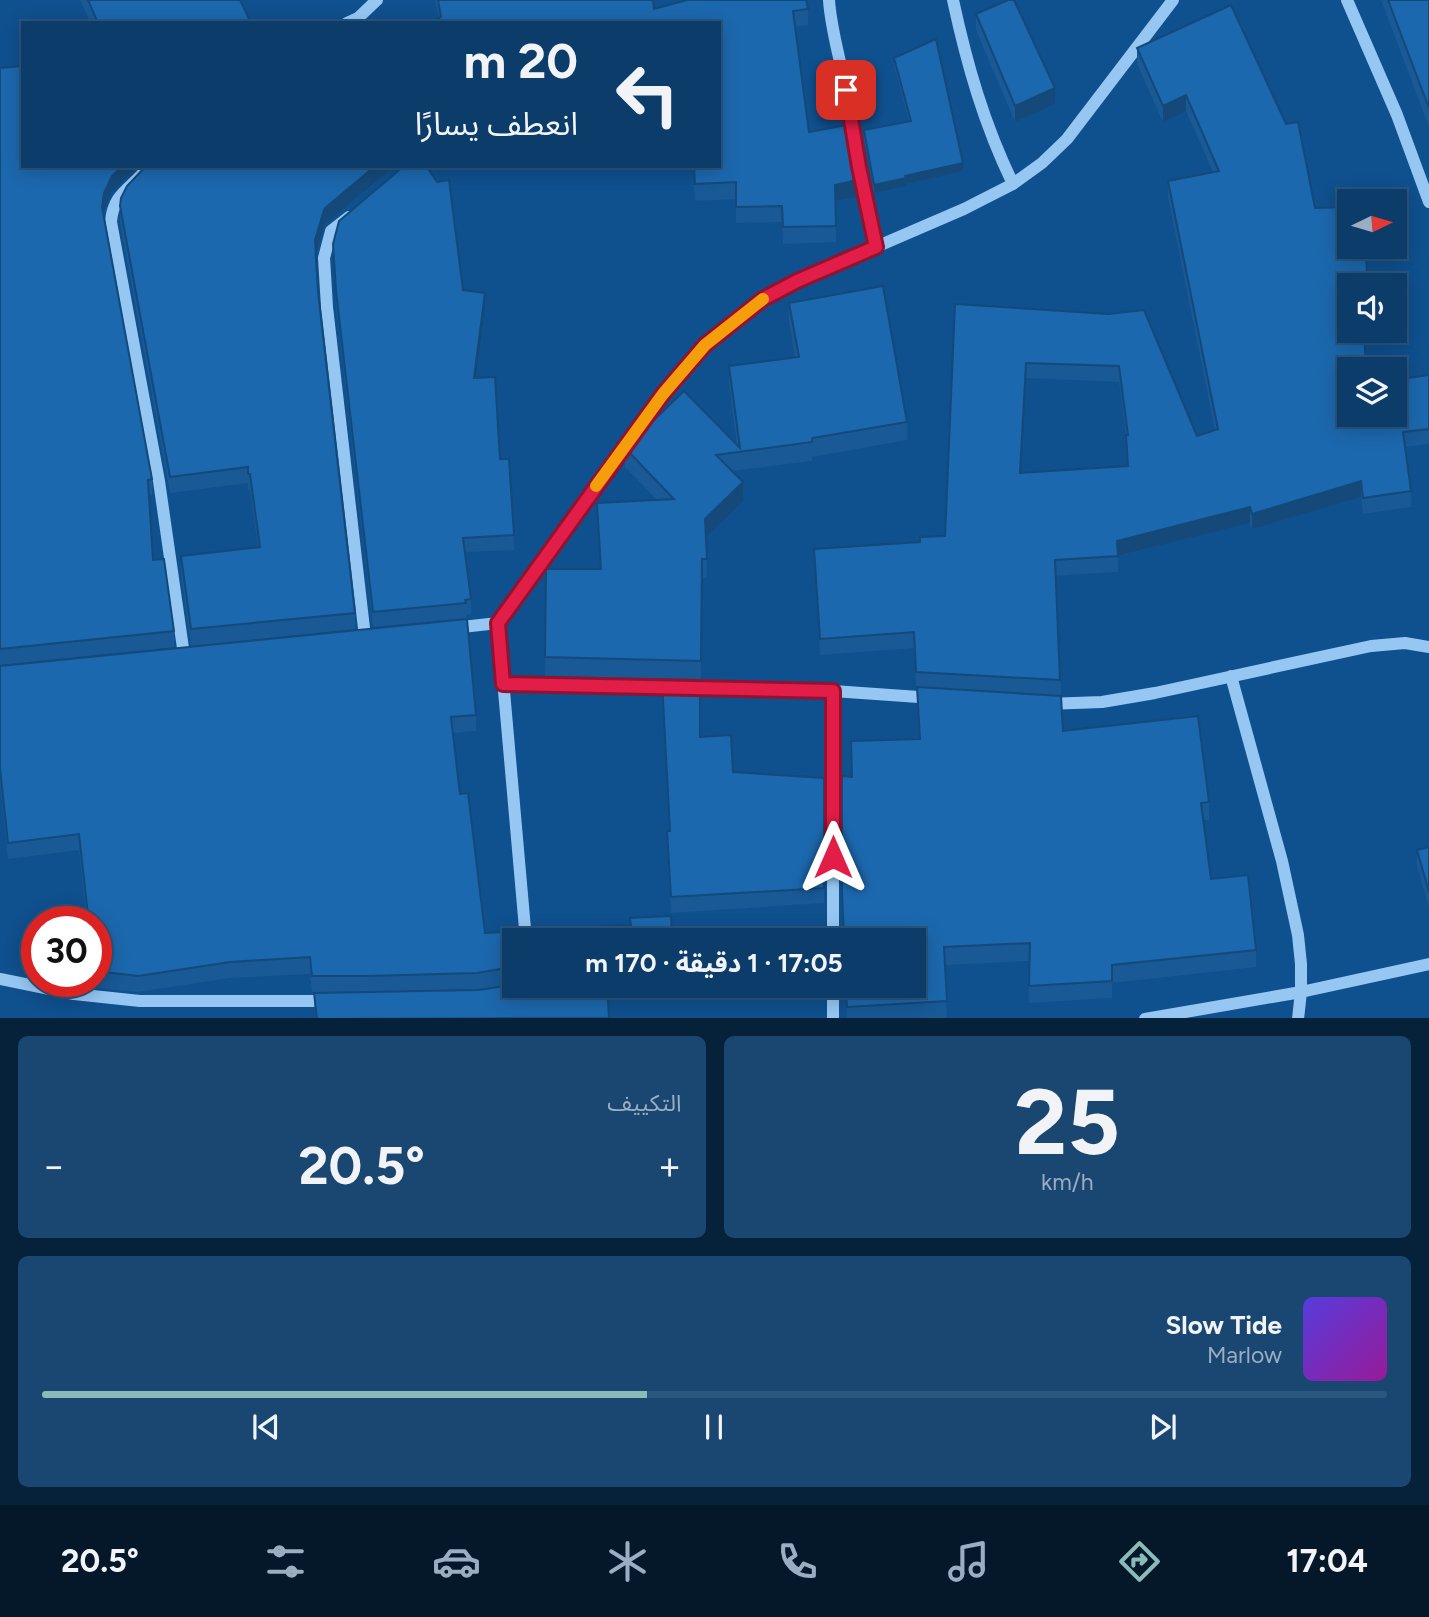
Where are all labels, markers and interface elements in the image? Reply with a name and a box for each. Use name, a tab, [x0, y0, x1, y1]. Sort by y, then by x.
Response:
text: 20 m	[463, 31, 578, 90]
icon: left	[602, 49, 693, 140]
pin	[816, 60, 876, 120]
icon: arrive	[827, 71, 865, 109]
text: انعطف يسارًا	[415, 105, 578, 143]
north arrow	[1337, 189, 1407, 259]
map controls	[1337, 189, 1407, 427]
button: sound	[1337, 273, 1407, 343]
button: layers	[1337, 357, 1407, 427]
position arrow	[796, 820, 870, 894]
speed limit sign: 30	[21, 906, 112, 997]
text: 17:05 · 1 دقيقة · 170 m	[585, 947, 843, 979]
text: 25	[1014, 1068, 1120, 1177]
text: التكييف	[607, 1089, 682, 1117]
text: 20.5°	[298, 1135, 425, 1197]
text: −	[42, 1143, 66, 1189]
text: +	[658, 1143, 681, 1189]
text: km/h	[1041, 1168, 1094, 1196]
text: Slow Tide	[1166, 1309, 1282, 1341]
text: Marlow	[1207, 1341, 1282, 1369]
icon: previous	[247, 1408, 285, 1446]
icon: pause	[695, 1408, 733, 1446]
icon: next	[1144, 1408, 1182, 1446]
icon: filters	[261, 1537, 310, 1586]
icon: car	[432, 1537, 481, 1586]
icon: climate	[603, 1537, 652, 1586]
icon: phone	[773, 1537, 822, 1586]
icon: music	[944, 1537, 993, 1586]
icon: directions	[1115, 1537, 1164, 1586]
text: 20.5°	[61, 1542, 139, 1580]
text: 17:04	[1286, 1542, 1368, 1580]

